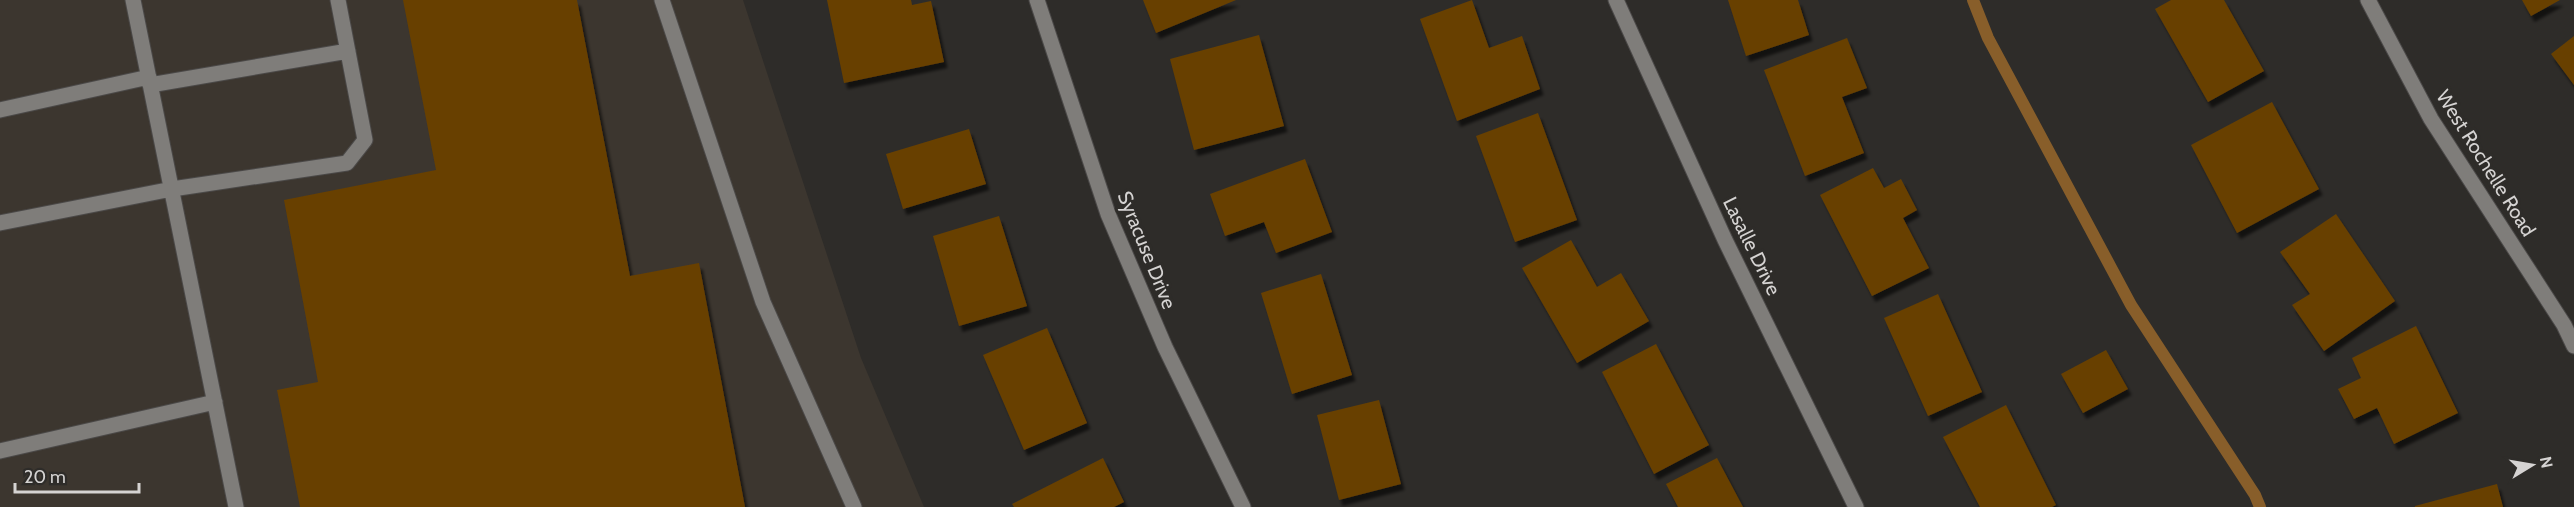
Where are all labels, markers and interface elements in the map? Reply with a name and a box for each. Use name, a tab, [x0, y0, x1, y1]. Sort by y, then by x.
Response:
street label: West Rochelle Road	[2431, 85, 2541, 241]
street label: Syracuse Drive	[1113, 188, 1181, 312]
street label: Lasalle Drive	[1718, 193, 1786, 299]
north arrow	[2502, 435, 2562, 495]
text: N	[2536, 455, 2557, 470]
scale bar	[15, 456, 140, 494]
text: 20 m	[24, 466, 66, 488]

